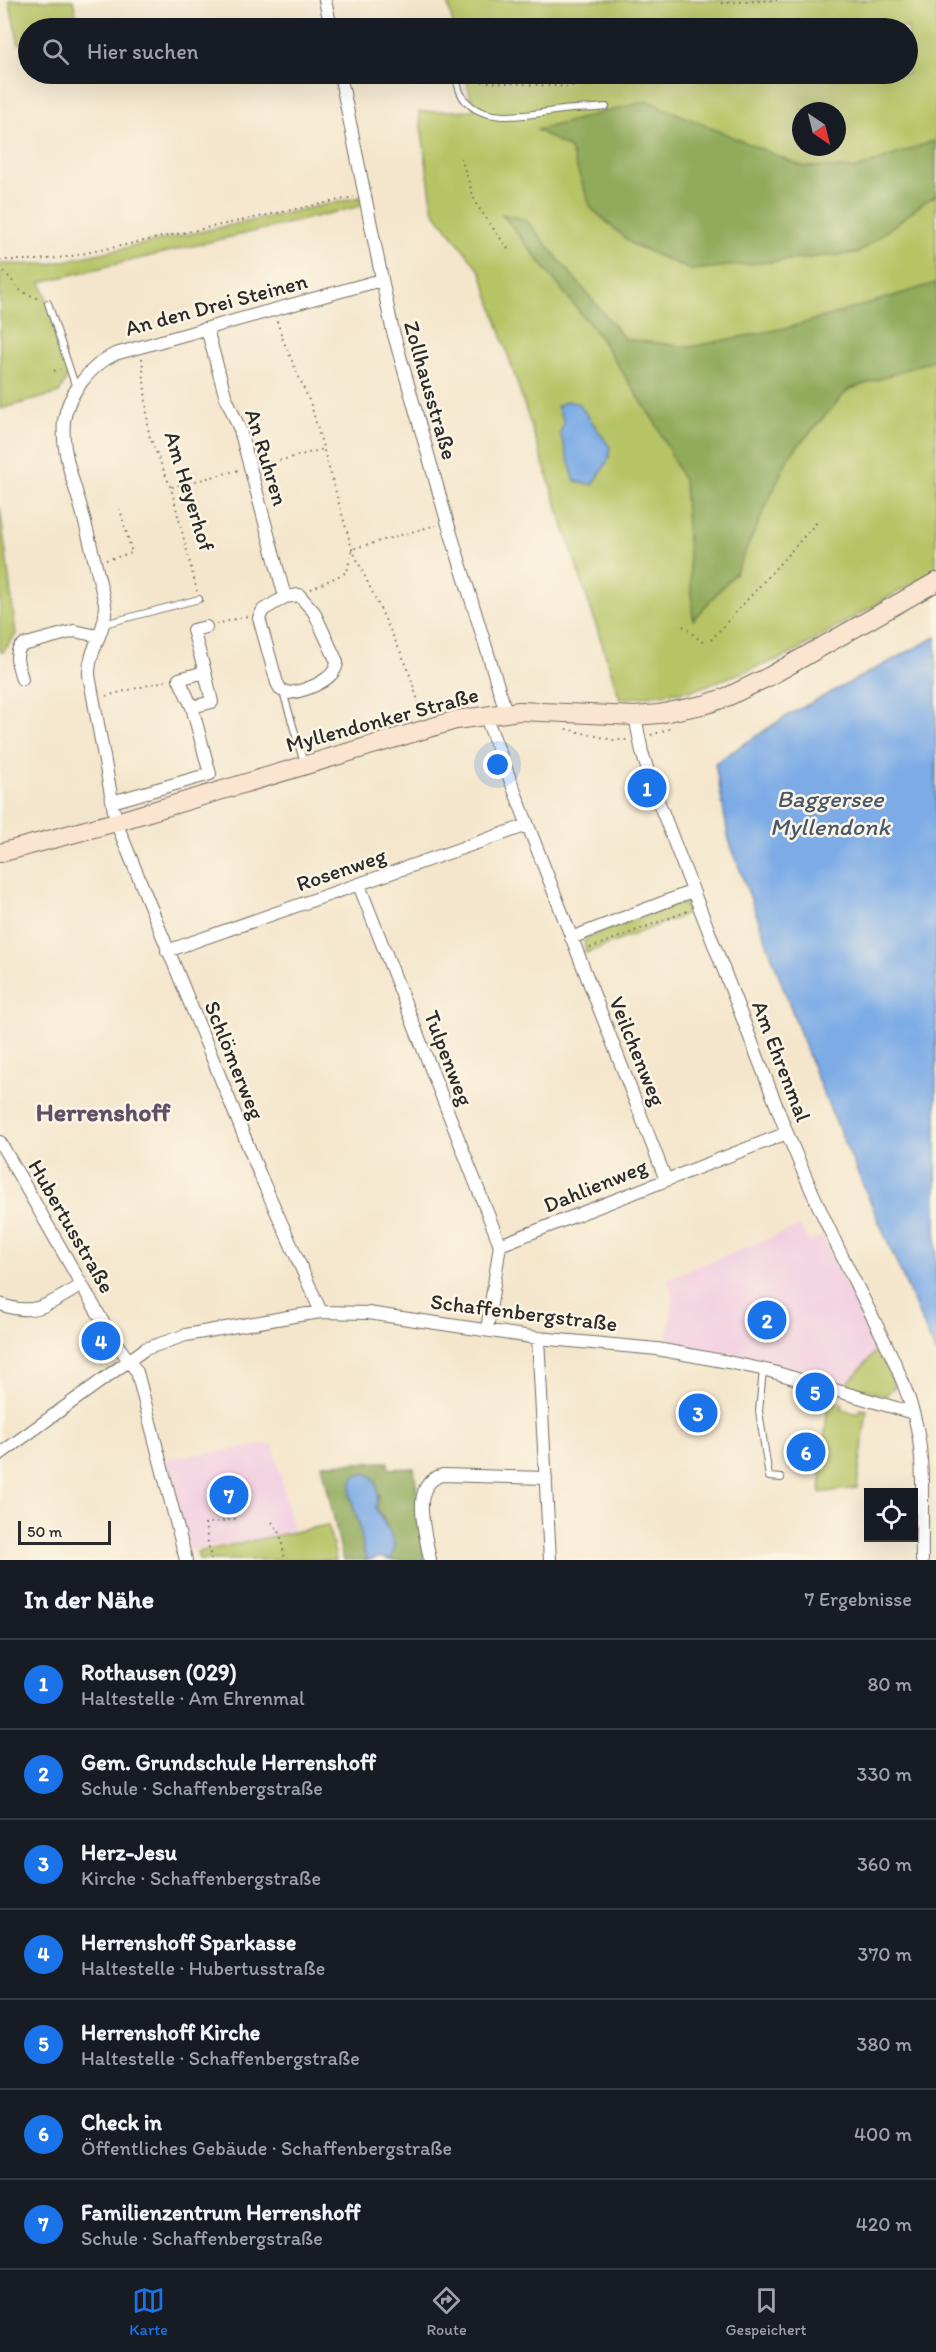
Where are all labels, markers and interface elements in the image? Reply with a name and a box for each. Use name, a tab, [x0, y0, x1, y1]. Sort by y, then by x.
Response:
search box	[18, 18, 918, 84]
icon: search	[39, 35, 72, 68]
text: Hier suchen	[87, 38, 198, 65]
north arrow	[792, 102, 846, 156]
street label: An den Drei Steinen	[122, 267, 311, 342]
street label: Zollhausstraße	[398, 318, 463, 463]
street label: An Ruhren	[239, 405, 294, 509]
street label: Am Heyerhof	[158, 428, 221, 554]
street label: Myllendonker Straße	[283, 681, 481, 758]
your location	[483, 750, 512, 779]
pin: 1	[628, 766, 666, 810]
water label: Baggersee Myllendonk	[770, 784, 891, 841]
street label: Rosenweg	[293, 841, 390, 897]
street label: Veilchenweg	[603, 992, 672, 1111]
street label: Schlömerweg	[199, 997, 271, 1124]
street label: Am Ehrenmal	[746, 997, 817, 1126]
street label: Tulpenweg	[418, 1007, 479, 1110]
district label: Herrenshoff	[36, 1096, 171, 1128]
street label: Dahlienweg	[539, 1152, 652, 1218]
street label: Hubertusstraße	[22, 1155, 121, 1298]
street label: Schaffenbergstraße	[429, 1288, 619, 1337]
pin: 2	[748, 1298, 786, 1342]
pin: 4	[82, 1318, 120, 1364]
pin: 5	[796, 1370, 834, 1414]
pin: 3	[678, 1390, 718, 1436]
pin: 6	[786, 1430, 826, 1474]
pin: 7	[210, 1472, 248, 1518]
map controls	[864, 1488, 918, 1542]
button: locate	[864, 1488, 918, 1542]
scale bar	[18, 1518, 111, 1546]
text: 50 m	[27, 1522, 62, 1541]
text: In der Nähe	[24, 1583, 154, 1615]
text: 7 Ergebnisse	[805, 1587, 912, 1611]
text: Rothausen (029)	[81, 1659, 237, 1686]
text: 1	[39, 1672, 48, 1696]
text: 80 m	[867, 1672, 912, 1696]
text: Haltestelle · Am Ehrenmal	[81, 1686, 305, 1710]
text: Gem. Grundschule Herrenshoff	[81, 1749, 376, 1776]
text: 2	[38, 1762, 49, 1786]
text: 330 m	[857, 1762, 912, 1786]
text: Schule · Schaffenbergstraße	[81, 1776, 323, 1800]
text: Herz-Jesu	[81, 1839, 177, 1866]
text: 3	[38, 1852, 49, 1876]
text: 360 m	[857, 1852, 912, 1876]
text: Kirche · Schaffenbergstraße	[81, 1866, 321, 1890]
text: Herrenshoff Sparkasse	[81, 1929, 296, 1956]
text: 4	[37, 1942, 50, 1966]
text: 370 m	[858, 1942, 912, 1966]
text: Haltestelle · Hubertusstraße	[81, 1956, 325, 1980]
text: Herrenshoff Kirche	[81, 2019, 260, 2046]
text: 5	[38, 2032, 49, 2056]
text: 380 m	[857, 2032, 912, 2056]
text: Haltestelle · Schaffenbergstraße	[81, 2046, 360, 2070]
text: Check in	[81, 2109, 162, 2136]
text: 6	[38, 2122, 49, 2146]
text: 400 m	[854, 2122, 912, 2146]
text: Öffentliches Gebäude · Schaffenbergstraße	[81, 2136, 452, 2160]
text: Familienzentrum Herrenshoff	[81, 2199, 361, 2226]
text: 7	[39, 2212, 48, 2236]
text: 420 m	[856, 2212, 912, 2236]
text: Schule · Schaffenbergstraße	[81, 2226, 323, 2250]
tab: Karte	[129, 2284, 168, 2339]
tab: Route	[427, 2284, 467, 2339]
tab: Gespeichert	[725, 2284, 807, 2339]

